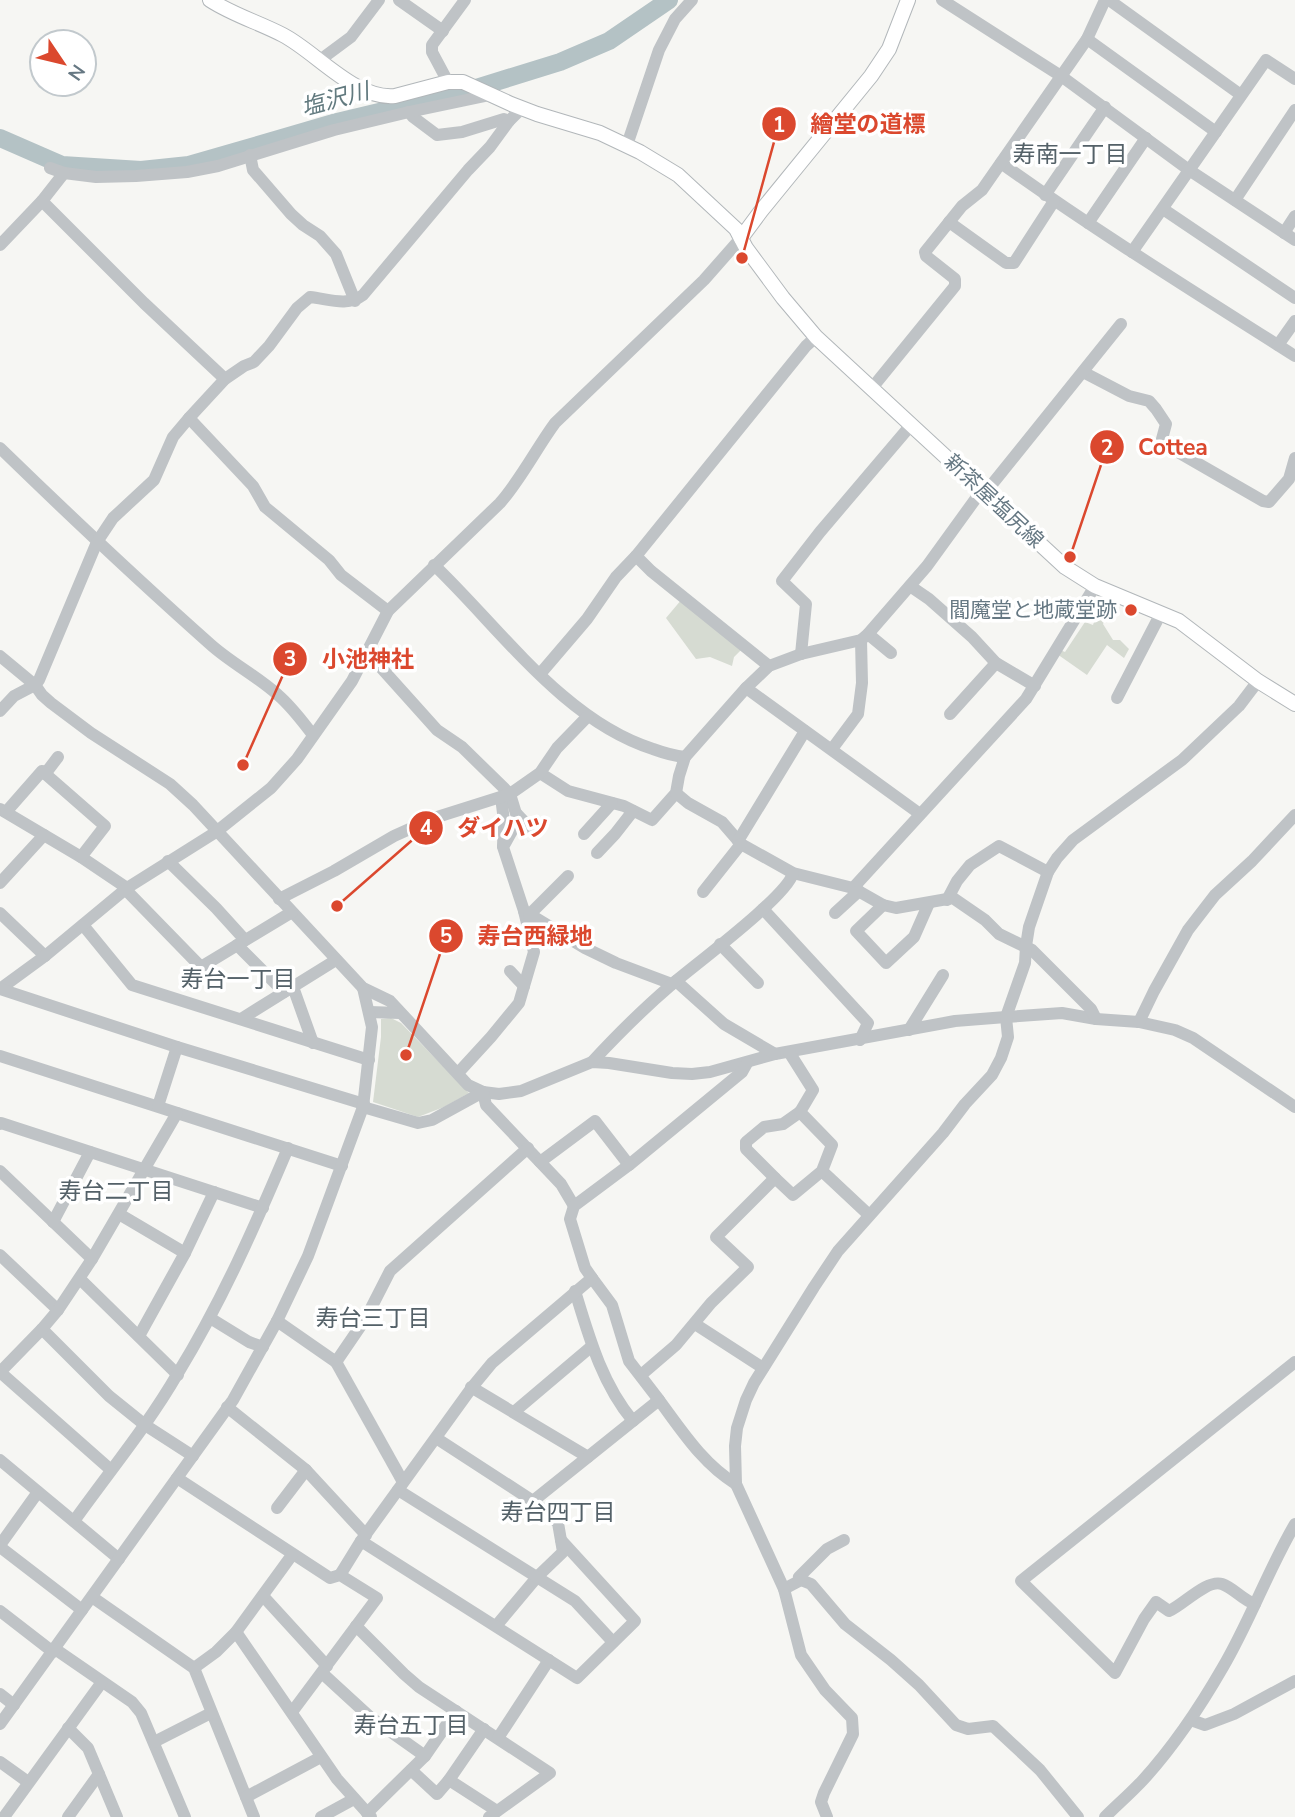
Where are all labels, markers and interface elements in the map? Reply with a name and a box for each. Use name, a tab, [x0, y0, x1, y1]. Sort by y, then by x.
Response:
north arrow	[28, 28, 98, 98]
text: N	[61, 59, 91, 85]
water label: 塩沢川	[298, 75, 375, 123]
callout: 繪堂の道標	[761, 102, 939, 146]
text: 繪堂の道標	[811, 109, 926, 140]
text: 1	[773, 111, 785, 139]
district label: 寿南一丁目	[1013, 139, 1128, 170]
callout: Cottea	[1089, 425, 1222, 469]
text: Cottea	[1138, 432, 1208, 463]
text: 2	[1101, 434, 1113, 462]
street label: 新茶屋塩尻線	[938, 448, 1050, 554]
place label: 閻魔堂と地蔵堂跡	[949, 596, 1117, 624]
marker: 閻魔堂と地蔵堂跡	[1123, 602, 1139, 618]
callout: 小池神社	[273, 637, 428, 681]
text: 小池神社	[322, 644, 414, 675]
text: 3	[284, 645, 296, 673]
callout: ダイハツ	[408, 806, 563, 850]
text: ダイハツ	[457, 813, 549, 844]
text: 4	[420, 814, 433, 842]
callout: 寿台西緑地	[428, 914, 606, 958]
text: 寿台西緑地	[478, 921, 593, 952]
text: 5	[440, 922, 452, 950]
district label: 寿台一丁目	[181, 964, 296, 995]
district label: 寿台二丁目	[59, 1176, 174, 1207]
district label: 寿台三丁目	[316, 1303, 431, 1334]
district label: 寿台四丁目	[501, 1497, 616, 1528]
district label: 寿台五丁目	[354, 1710, 469, 1741]

